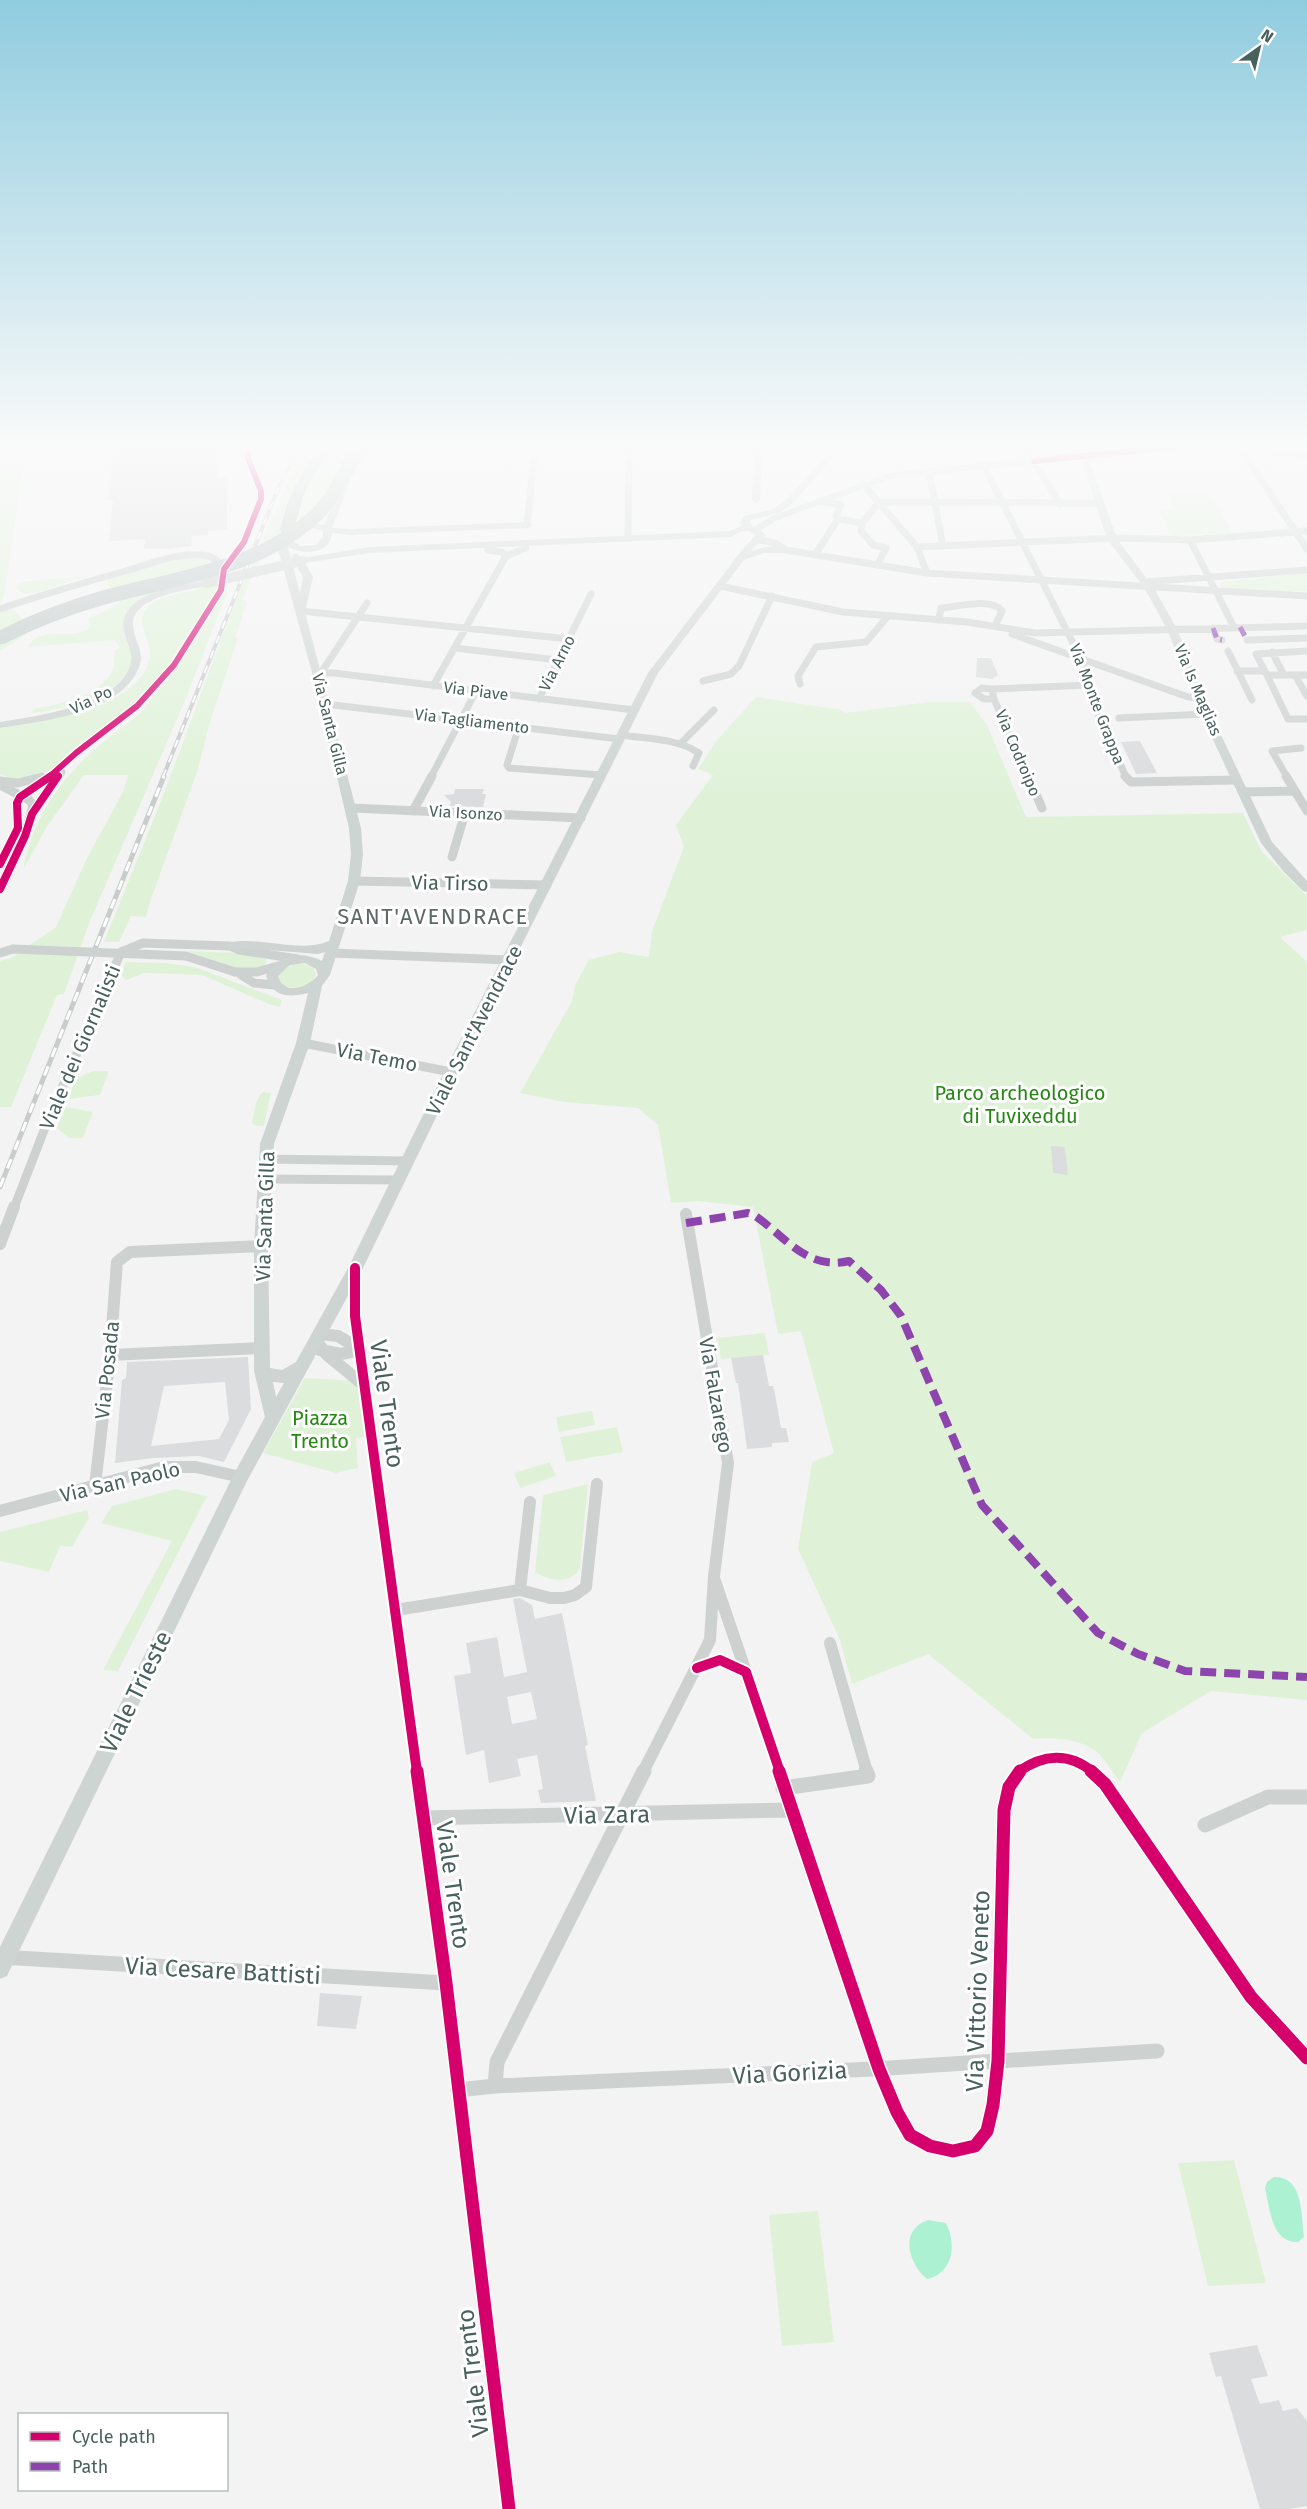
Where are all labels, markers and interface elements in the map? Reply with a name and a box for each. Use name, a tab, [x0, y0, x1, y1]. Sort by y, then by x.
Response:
north arrow	[1229, 18, 1289, 78]
text: N	[1257, 25, 1277, 47]
street label: Via Arno	[535, 632, 579, 694]
street label: Via Monte Grappa	[1065, 641, 1129, 767]
street label: Via Is Maglias	[1170, 641, 1226, 739]
street label: Via Santa Gilla	[308, 671, 352, 777]
street label: Via Piave	[443, 678, 509, 704]
street label: Via Po	[67, 682, 115, 718]
street label: Via Tagliamento	[414, 705, 530, 737]
street label: Via Codroipo	[991, 707, 1045, 799]
street label: Via Isonzo	[429, 802, 503, 824]
street label: Via Tirso	[411, 870, 489, 896]
district label: SANT'AVENDRACE	[337, 903, 529, 930]
street label: Viale Sant'Avendrace	[421, 941, 527, 1119]
street label: Viale dei Giornalisti	[34, 961, 126, 1133]
street label: Via Temo	[335, 1037, 419, 1077]
park label: Parco archeologico di Tuvixeddu	[935, 1081, 1105, 1128]
street label: Via Santa Gilla	[251, 1150, 279, 1282]
street label: Via Posada	[90, 1320, 124, 1420]
street label: Via Falzarego	[694, 1335, 738, 1455]
street label: Viale Trento	[364, 1338, 410, 1470]
park label: Piazza Trento	[291, 1406, 349, 1453]
street label: Via San Paolo	[58, 1457, 182, 1507]
street label: Viale Trieste	[94, 1626, 178, 1758]
street label: Via Zara	[564, 1800, 650, 1830]
street label: Viale Trento	[430, 1819, 476, 1951]
street label: Via Vittorio Veneto	[960, 1889, 996, 2093]
street label: Via Cesare Battisti	[124, 1952, 322, 1990]
street label: Via Gorizia	[732, 2056, 848, 2090]
street label: Viale Trento	[451, 2307, 495, 2439]
legend	[18, 2413, 228, 2491]
text: Cycle path	[72, 2426, 156, 2448]
text: Path	[72, 2456, 108, 2478]

